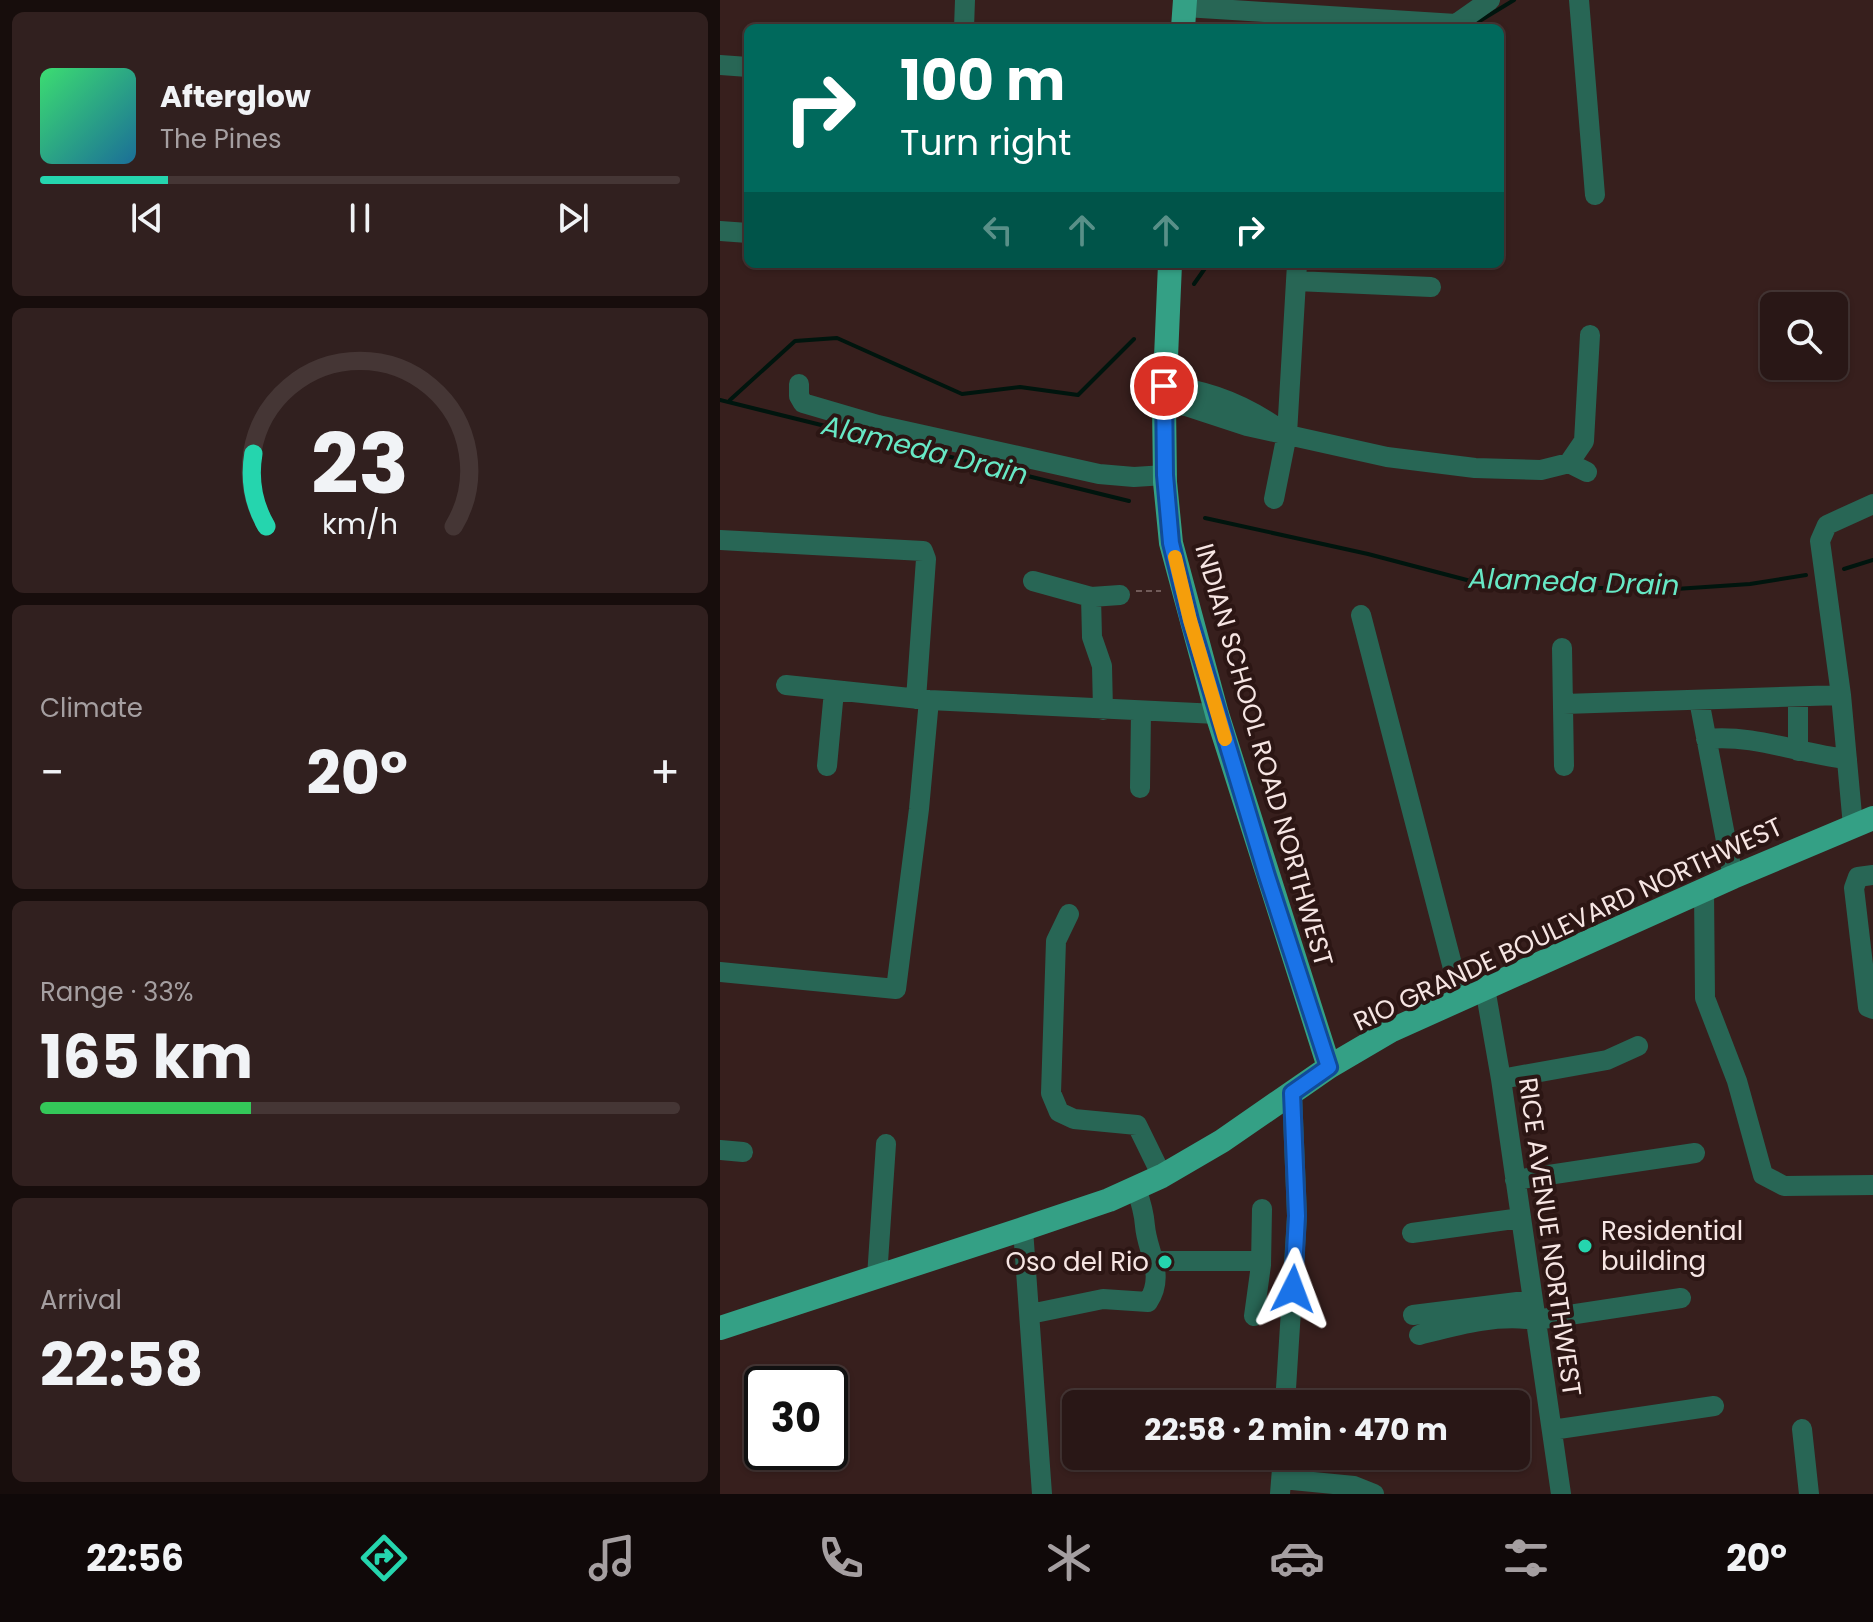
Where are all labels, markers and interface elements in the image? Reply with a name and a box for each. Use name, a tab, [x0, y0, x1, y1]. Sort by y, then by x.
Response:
text: 100 m	[900, 41, 1065, 120]
icon: right	[768, 56, 872, 160]
text: Afterglow	[160, 75, 311, 118]
text: Turn right	[900, 117, 1071, 168]
text: The Pines	[160, 121, 282, 157]
icon: previous	[125, 196, 169, 240]
icon: pause	[338, 196, 382, 240]
icon: next	[551, 196, 595, 240]
icon: left	[976, 208, 1020, 252]
icon: ahead	[1060, 208, 1104, 252]
icon: ahead	[1144, 208, 1188, 252]
icon: right	[1228, 208, 1272, 252]
map controls	[1760, 292, 1848, 380]
button: search	[1760, 292, 1848, 380]
pin	[1130, 352, 1198, 420]
icon: arrive	[1142, 364, 1186, 408]
text: 23	[311, 405, 409, 521]
water label: Alameda Drain	[817, 405, 1032, 494]
text: km/h	[322, 504, 398, 544]
street label: INDIAN SCHOOL ROAD NORTHWEST	[1186, 539, 1342, 971]
water label: Alameda Drain	[1467, 559, 1680, 605]
text: Climate	[40, 690, 143, 726]
text: 20°	[307, 731, 408, 815]
text: −	[40, 742, 64, 803]
text: +	[650, 742, 680, 803]
street label: RIO GRANDE BOULEVARD NORTHWEST	[1348, 808, 1788, 1040]
text: Range · 33%	[40, 974, 193, 1010]
text: 165 km	[40, 1015, 253, 1099]
street label: RICE AVENUE NORTHWEST	[1510, 1075, 1590, 1399]
place label: Residential building	[1601, 1213, 1743, 1279]
marker: Residential building	[1576, 1237, 1594, 1255]
place label: Oso del Rio	[1006, 1244, 1149, 1280]
position arrow	[1251, 1247, 1335, 1331]
marker: Oso del Rio	[1156, 1253, 1174, 1271]
text: Arrival	[40, 1282, 122, 1318]
text: 22:58	[40, 1323, 203, 1407]
speed limit sign: 30	[744, 1366, 848, 1470]
text: 22:58 · 2 min · 470 m	[1144, 1408, 1448, 1451]
icon: directions	[356, 1530, 412, 1586]
icon: music	[584, 1530, 640, 1586]
icon: phone	[813, 1530, 869, 1586]
icon: climate	[1041, 1530, 1097, 1586]
icon: car	[1269, 1530, 1325, 1586]
icon: filters	[1498, 1530, 1554, 1586]
text: 22:56	[86, 1533, 184, 1584]
text: 20°	[1726, 1533, 1787, 1584]

